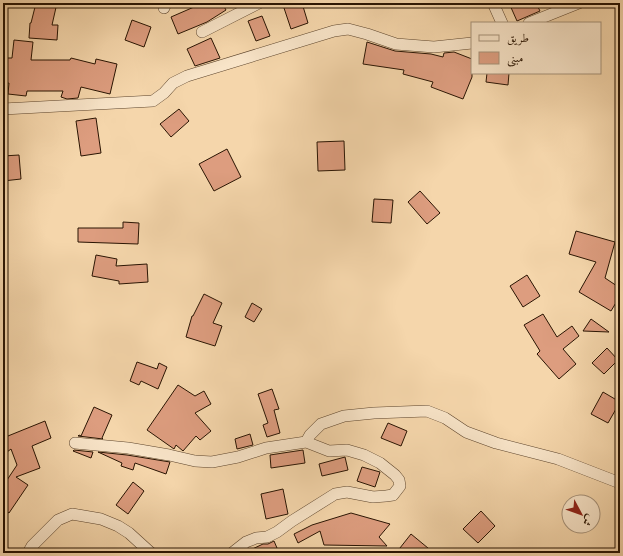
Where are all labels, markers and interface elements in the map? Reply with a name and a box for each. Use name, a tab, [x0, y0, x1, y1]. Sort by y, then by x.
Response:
legend	[471, 22, 601, 74]
text: طريق	[507, 30, 529, 46]
text: مبنى	[507, 50, 523, 67]
north arrow	[561, 494, 601, 534]
text: ش	[579, 511, 597, 529]

